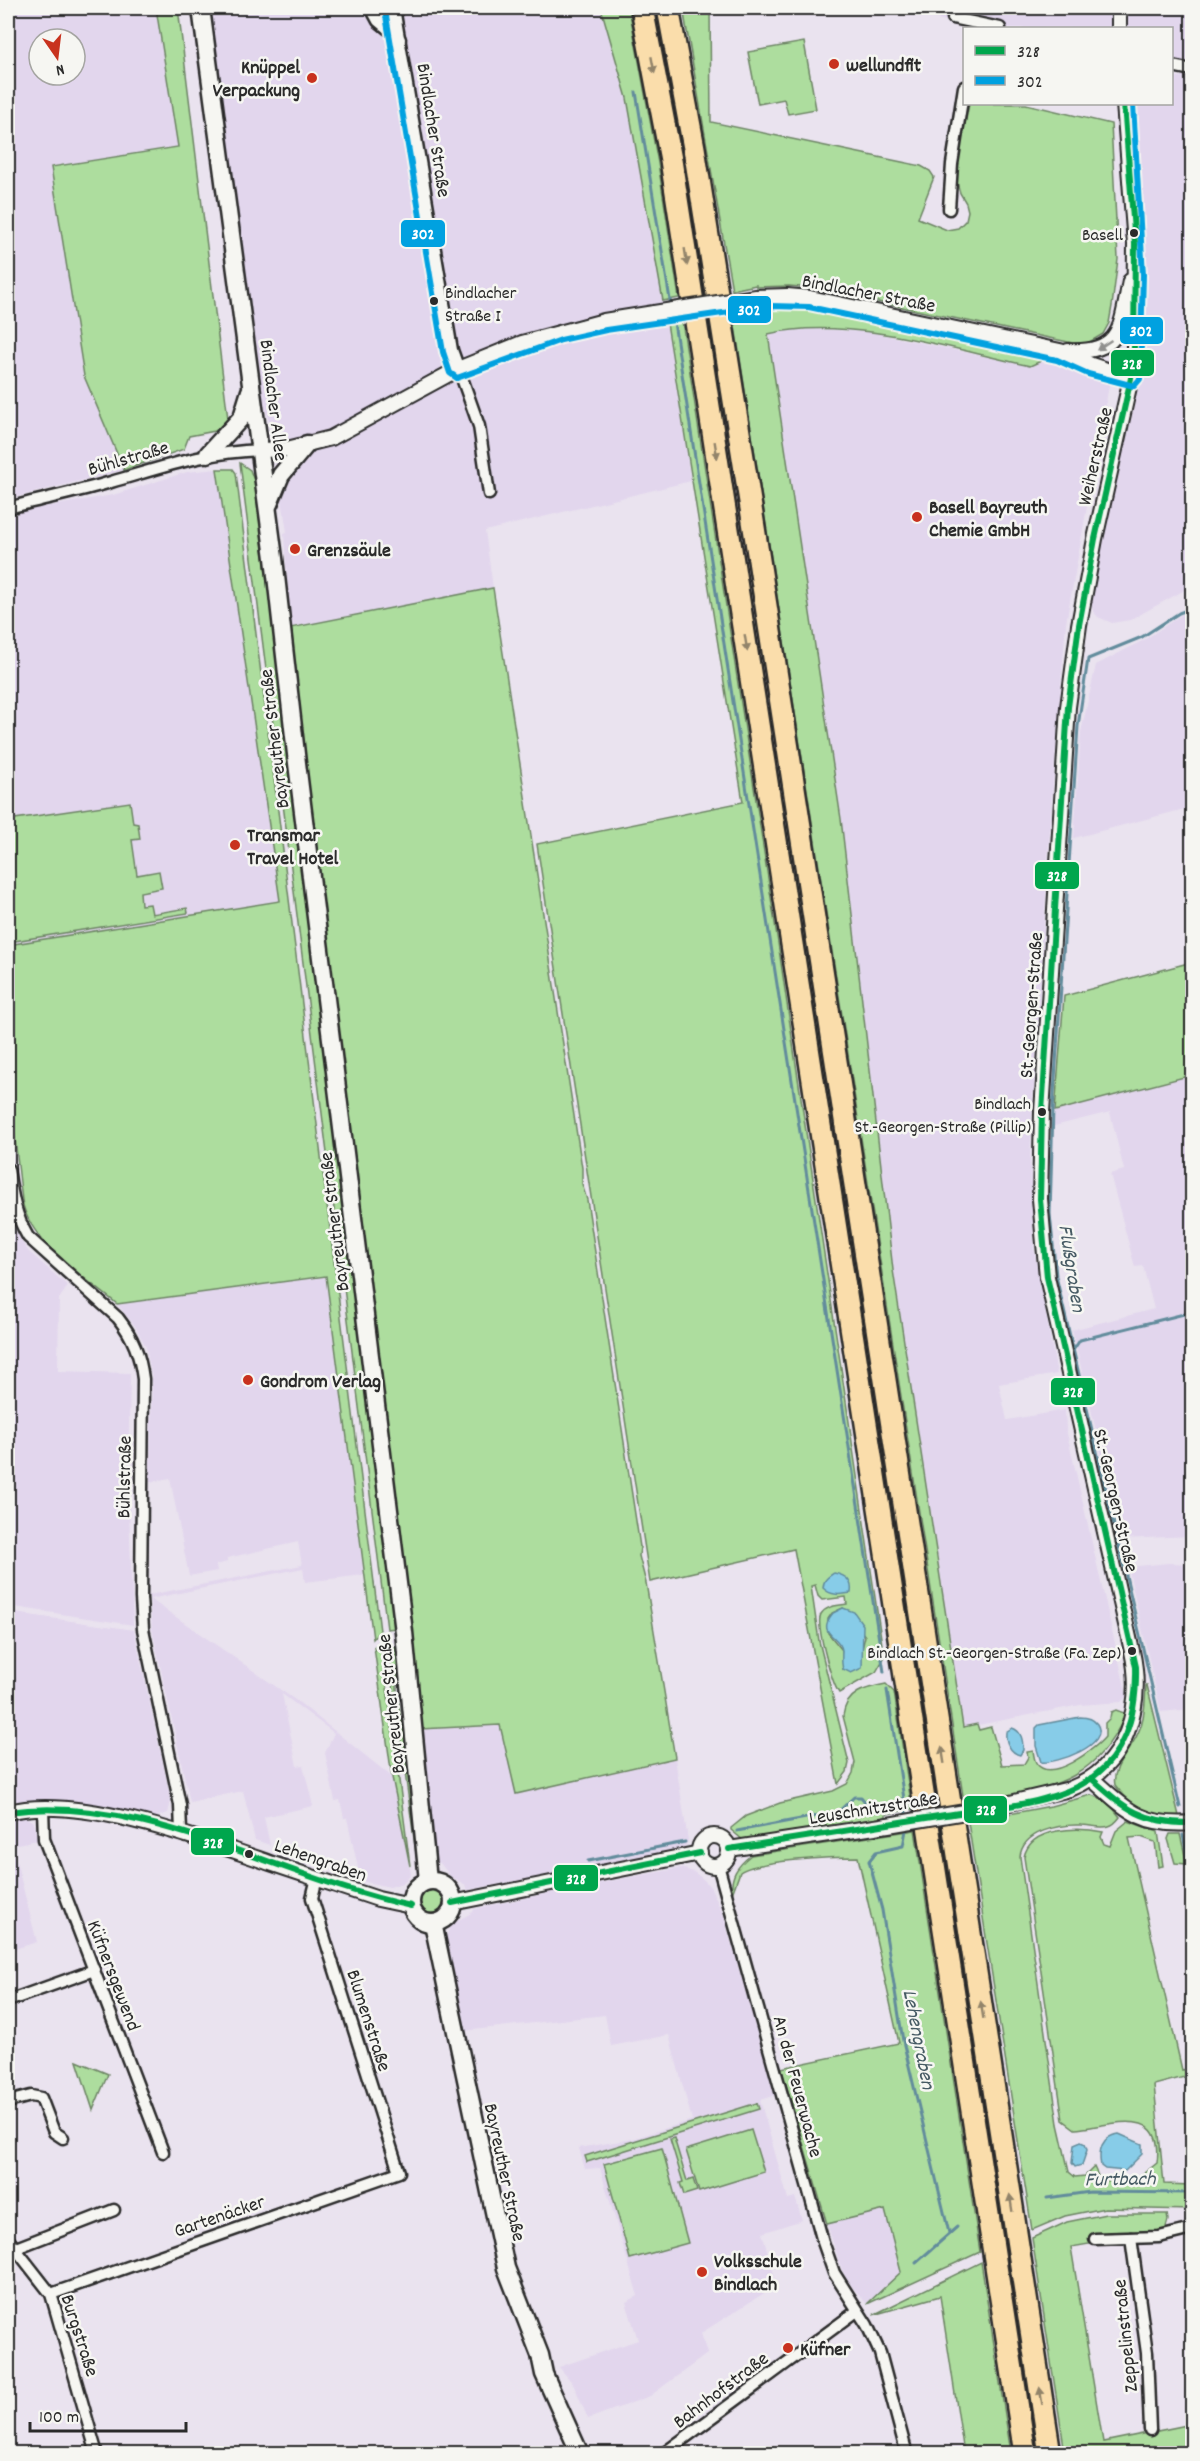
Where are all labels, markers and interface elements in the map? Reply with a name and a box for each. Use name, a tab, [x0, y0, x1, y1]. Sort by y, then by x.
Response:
north arrow	[27, 27, 87, 87]
legend	[963, 27, 1173, 105]
text: 328	[1017, 41, 1040, 66]
place label: wellundfit	[846, 53, 922, 81]
place label: Knüppel Verpackung	[213, 55, 300, 106]
one-way arrow	[649, 56, 658, 75]
text: N	[53, 57, 67, 81]
marker: wellundfit	[827, 57, 841, 71]
street label: Bindlacher Straße	[408, 62, 456, 200]
marker: Knüppel Verpackung	[305, 71, 319, 85]
text: 302	[1017, 71, 1043, 96]
line badge: 302	[400, 219, 446, 248]
text: 302	[412, 224, 434, 247]
place label: Basell	[1082, 224, 1124, 249]
marker: Basell	[1128, 227, 1140, 239]
one-way arrow	[681, 248, 690, 267]
street label: Bindlacher Straße	[799, 268, 938, 322]
place label: Bindlacher Straße I	[445, 282, 517, 330]
marker: Bindlacher Straße I	[428, 295, 440, 307]
line badge: 302	[727, 295, 772, 324]
text: 302	[738, 300, 760, 323]
line badge: 302	[1119, 316, 1164, 345]
text: 302	[1130, 321, 1152, 344]
street label: Bindlacher Allee	[251, 338, 293, 463]
one-way arrow	[1095, 339, 1112, 350]
line badge: 328	[1110, 349, 1155, 377]
text: 328	[1122, 354, 1143, 377]
street label: Weiherstraße	[1072, 405, 1122, 509]
street label: Bühlstraße	[85, 435, 173, 485]
one-way arrow	[711, 441, 720, 460]
place label: Basell Bayreuth Chemie GmbH	[929, 495, 1048, 546]
marker: Basell Bayreuth Chemie GmbH	[910, 510, 924, 524]
place label: Grenzsäule	[307, 538, 391, 566]
marker: Grenzsäule	[288, 542, 302, 556]
one-way arrow	[741, 633, 750, 652]
street label: Bayreuther Straße	[254, 667, 298, 810]
place label: Transmar Travel Hotel	[247, 823, 339, 874]
marker: Transmar Travel Hotel	[228, 838, 242, 852]
line badge: 328	[1034, 861, 1080, 890]
text: 328	[1047, 866, 1068, 889]
street label: St.-Georgen-Straße	[1014, 931, 1052, 1079]
place label: Bindlach St.-Georgen-Straße (Pillip)	[854, 1093, 1031, 1141]
marker: Bindlach St.-Georgen-Straße (Pillip)	[1036, 1106, 1048, 1118]
street label: Bayreuther Straße	[314, 1150, 358, 1293]
water label: Flußgraben	[1048, 1223, 1092, 1316]
place label: Gondrom Verlag	[260, 1369, 381, 1397]
marker: Gondrom Verlag	[241, 1373, 255, 1387]
line badge: 328	[1050, 1377, 1096, 1406]
text: 328	[1063, 1382, 1084, 1405]
street label: St.-Georgen-Straße	[1084, 1426, 1144, 1575]
street label: Bühlstraße	[111, 1435, 141, 1519]
street label: Bayreuther Straße	[372, 1632, 414, 1775]
place label: Bindlach St.-Georgen-Straße (Fa. Zep)	[867, 1642, 1121, 1667]
marker: Bindlach St.-Georgen-Straße (Fa. Zep)	[1126, 1645, 1138, 1657]
one-way arrow	[938, 1746, 947, 1765]
street label: Leuschnitzstraße	[807, 1786, 940, 1834]
line badge: 328	[963, 1795, 1008, 1824]
text: 328	[976, 1800, 997, 1823]
line badge: 328	[190, 1827, 235, 1856]
text: 328	[203, 1833, 224, 1856]
street label: Lehengraben	[270, 1833, 370, 1891]
unlabelled marker	[243, 1848, 255, 1860]
line badge: 328	[553, 1864, 599, 1892]
text: 328	[566, 1869, 587, 1892]
street label: Küfnersgewend	[78, 1917, 146, 2036]
street label: Blumenstraße	[338, 1966, 397, 2076]
water label: Lehengraben	[893, 1987, 942, 2093]
one-way arrow	[977, 2001, 986, 2020]
street label: An der Feuerwache	[764, 2013, 829, 2161]
street label: Bayreuther Straße	[475, 2101, 531, 2244]
water label: Furtbach	[1084, 2165, 1157, 2197]
street label: Gartenäcker	[171, 2189, 270, 2247]
one-way arrow	[1007, 2193, 1016, 2212]
place label: Volksschule Bindlach	[714, 2249, 802, 2300]
marker: Volksschule Bindlach	[695, 2265, 709, 2279]
street label: Zeppelinstraße	[1107, 2278, 1147, 2394]
street label: Burgstraße	[52, 2291, 105, 2381]
place label: Küfner	[800, 2337, 851, 2365]
marker: Küfner	[781, 2341, 795, 2355]
street label: Bahnhofstraße	[668, 2346, 776, 2437]
one-way arrow	[1036, 2386, 1045, 2405]
scale bar	[30, 2395, 186, 2433]
text: 100 m	[39, 2406, 79, 2431]

